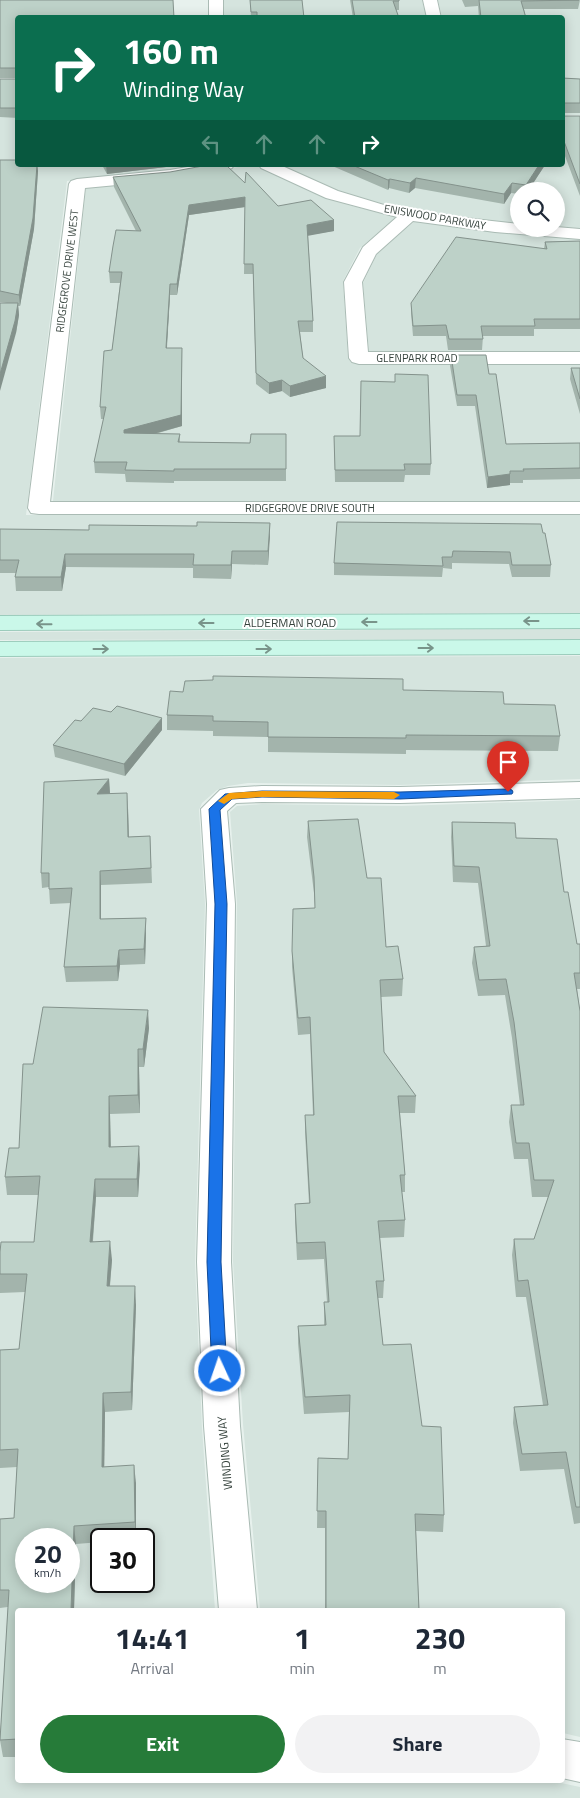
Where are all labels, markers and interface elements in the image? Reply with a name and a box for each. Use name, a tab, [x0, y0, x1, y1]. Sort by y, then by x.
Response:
text: 160 m	[123, 24, 219, 78]
icon: right	[40, 35, 105, 100]
text: Winding Way	[123, 72, 244, 106]
icon: left	[197, 130, 225, 158]
icon: ahead	[250, 130, 278, 158]
icon: ahead	[303, 130, 331, 158]
icon: right	[356, 130, 384, 158]
map controls	[510, 182, 565, 237]
button: search	[510, 182, 565, 237]
street label: ENISWOOD PARKWAY	[383, 200, 487, 234]
street label: RIDGEGROVE DRIVE WEST	[52, 208, 83, 333]
street label: GLENPARK ROAD	[376, 350, 458, 366]
street label: RIDGEGROVE DRIVE SOUTH	[245, 500, 375, 516]
street label: ALDERMAN ROAD	[244, 613, 337, 632]
one-way arrow	[524, 616, 540, 626]
one-way arrow	[361, 617, 378, 627]
one-way arrow	[199, 618, 215, 628]
one-way arrow	[36, 619, 52, 629]
one-way arrow	[418, 643, 434, 653]
one-way arrow	[92, 644, 109, 654]
one-way arrow	[255, 644, 271, 654]
pin	[487, 741, 529, 792]
icon: arrive	[494, 748, 522, 776]
position arrow	[193, 1344, 245, 1396]
street label: WINDING WAY	[212, 1415, 237, 1491]
speed limit sign: 30	[90, 1528, 155, 1593]
text: 20	[33, 1535, 62, 1573]
text: km/h	[34, 1563, 61, 1582]
text: 14:41	[115, 1615, 190, 1661]
text: 1	[294, 1615, 311, 1661]
text: 230	[415, 1615, 465, 1661]
text: Arrival	[131, 1656, 174, 1680]
text: min	[289, 1656, 315, 1680]
text: m	[433, 1656, 447, 1680]
button: Exit	[40, 1715, 285, 1773]
button: Share	[295, 1715, 540, 1773]

